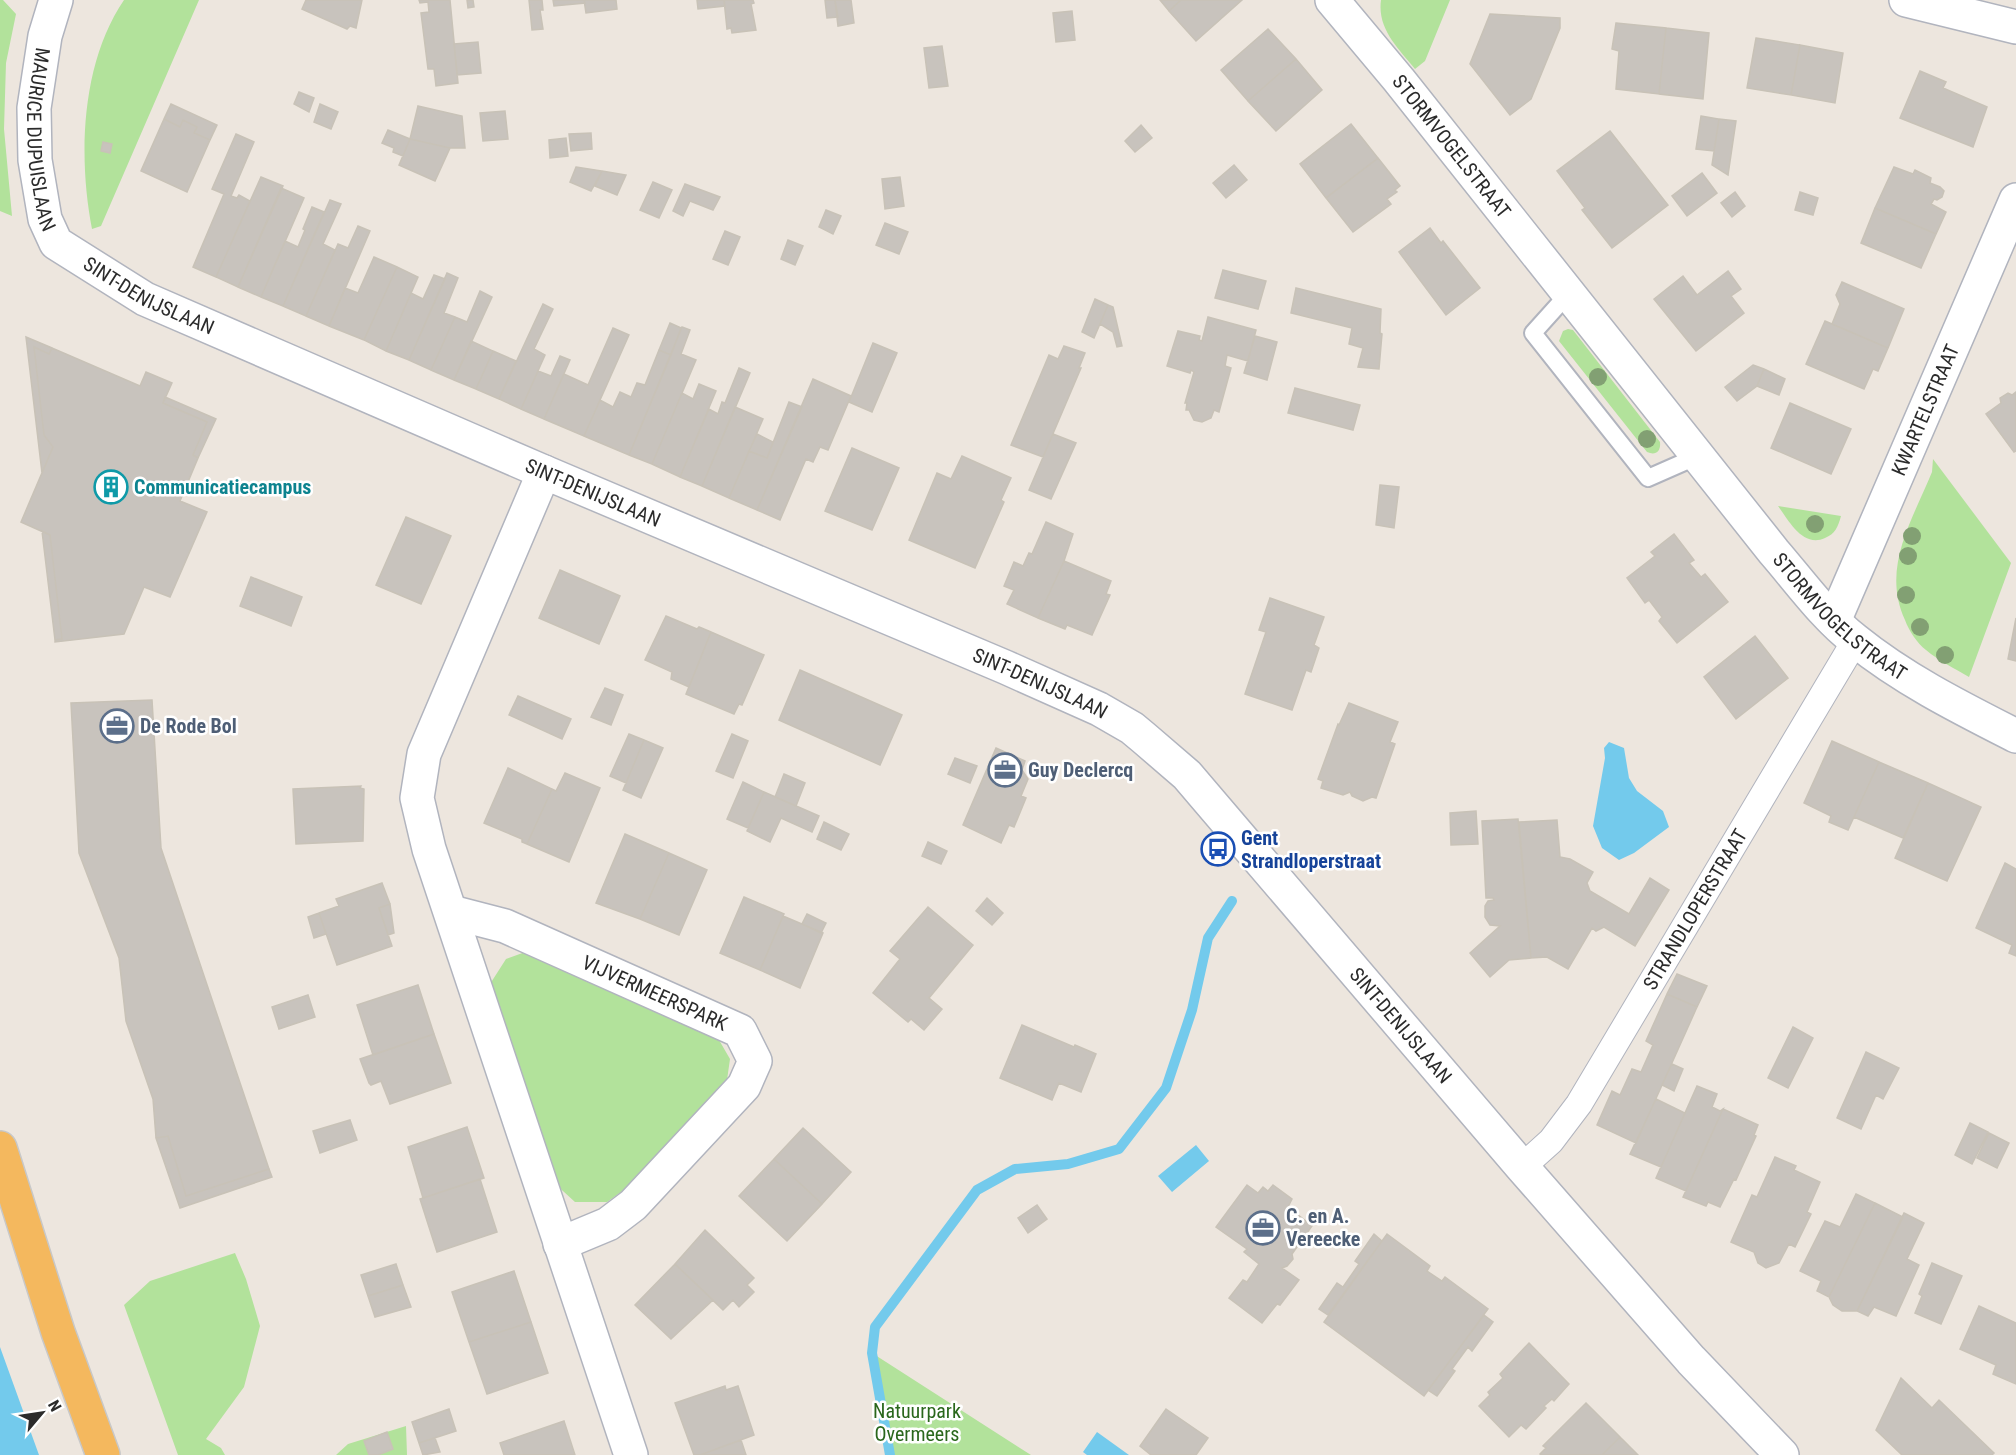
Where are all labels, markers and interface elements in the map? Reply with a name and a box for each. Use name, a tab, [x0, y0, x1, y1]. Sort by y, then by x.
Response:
street label: MAURICE DUPUISLAAN	[22, 46, 61, 235]
street label: STORMVOGELSTRAAT	[1387, 70, 1516, 223]
street label: SINT-DENIJSLAAN	[79, 251, 218, 340]
street label: KWARTELSTRAAT	[1886, 341, 1964, 479]
street label: SINT-DENIJSLAAN	[522, 453, 664, 532]
building icon: Communicatiecampus	[93, 469, 129, 505]
place label: Communicatiecampus	[134, 475, 311, 499]
street label: STORMVOGELSTRAAT	[1768, 548, 1911, 685]
street label: SINT-DENIJSLAAN	[969, 643, 1112, 723]
office icon: De Rode Bol	[99, 708, 135, 744]
place label: De Rode Bol	[140, 714, 237, 738]
office icon: Guy Declercq	[987, 752, 1023, 788]
place label: Guy Declercq	[1028, 758, 1133, 782]
street label: STRANDLOPERSTRAAT	[1638, 825, 1752, 994]
place label: Gent Strandloperstraat	[1241, 826, 1381, 873]
bus stop icon: Gent Strandloperstraat	[1200, 831, 1236, 867]
street label: VIJVERMEERSPARK	[579, 950, 731, 1036]
street label: SINT-DENIJSLAAN	[1345, 963, 1457, 1088]
place label: C. en A. Vereecke	[1286, 1204, 1360, 1251]
office icon: C. en A. Vereecke	[1245, 1210, 1281, 1246]
north arrow	[12, 1383, 72, 1443]
text: N	[44, 1397, 65, 1415]
park label: Natuurpark Overmeers	[873, 1399, 961, 1446]

